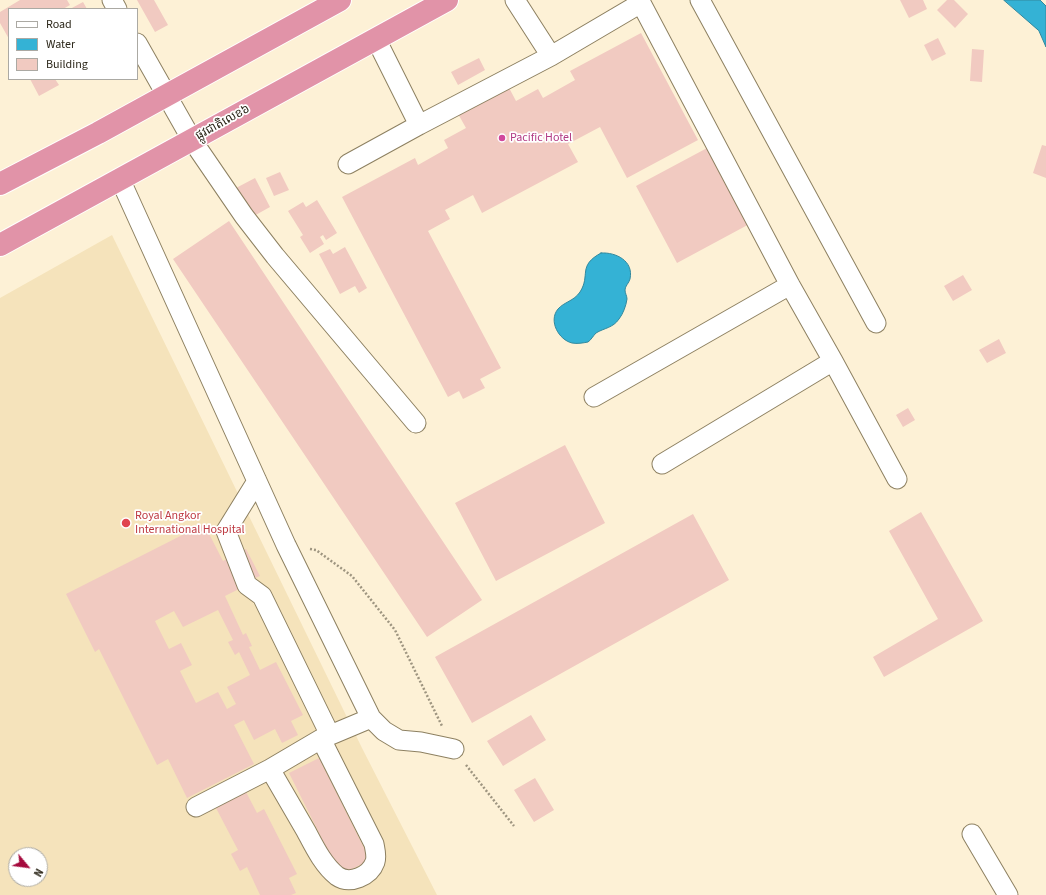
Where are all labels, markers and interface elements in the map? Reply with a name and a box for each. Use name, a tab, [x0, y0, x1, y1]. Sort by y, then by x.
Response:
legend	[8, 8, 138, 80]
text: Road	[46, 16, 72, 33]
text: Water	[46, 36, 75, 53]
text: Building	[46, 56, 88, 73]
street label: ផ្លូវជាតិលេខ៦	[193, 102, 253, 144]
place label: Pacific Hotel	[510, 131, 572, 145]
marker: Pacific Hotel	[497, 133, 507, 143]
place label: Royal Angkor International Hospital	[135, 509, 245, 537]
marker: Royal Angkor International Hospital	[120, 517, 132, 529]
north arrow	[8, 847, 48, 887]
text: N	[30, 866, 46, 879]

